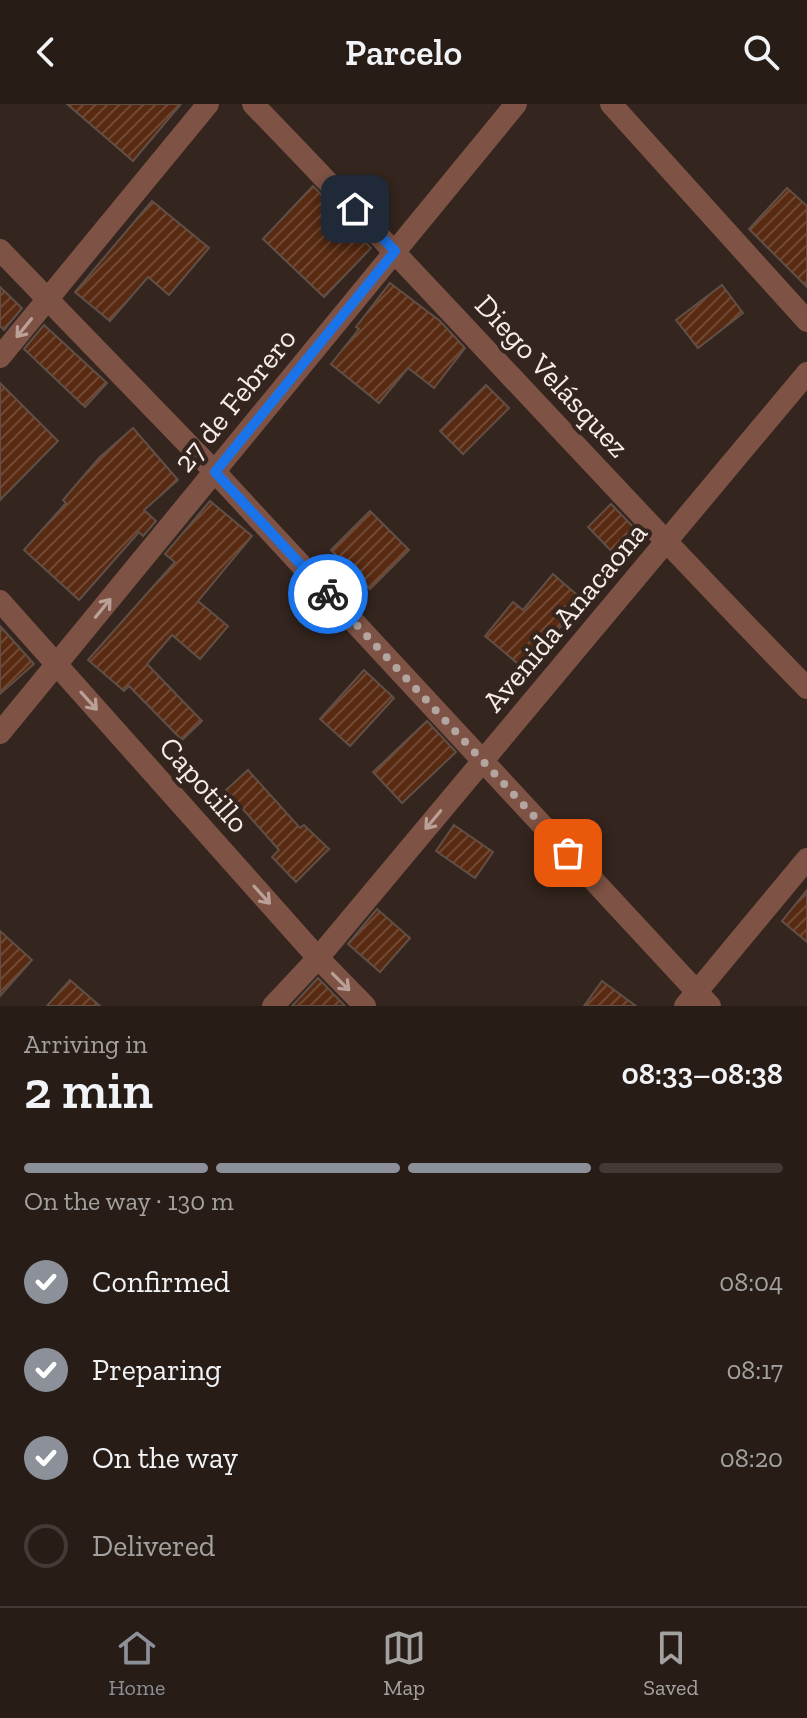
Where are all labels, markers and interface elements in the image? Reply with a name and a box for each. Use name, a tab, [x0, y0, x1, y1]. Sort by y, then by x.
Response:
icon: back	[24, 30, 68, 74]
icon: search	[739, 30, 783, 74]
text: Parcelo	[345, 31, 462, 74]
pin	[321, 175, 389, 243]
icon: home	[333, 187, 377, 231]
street label: Diego Velásquez	[467, 287, 637, 465]
one-way arrow	[15, 317, 33, 338]
street label: 27 de Febrero	[166, 321, 304, 479]
street label: Avenida Anacaona	[475, 515, 655, 719]
courier	[288, 554, 368, 634]
icon: bike	[306, 572, 350, 616]
one-way arrow	[94, 598, 112, 619]
one-way arrow	[80, 690, 98, 710]
street label: Capotillo	[152, 730, 256, 840]
one-way arrow	[424, 810, 442, 830]
pin	[534, 819, 602, 887]
icon: bag	[546, 831, 590, 875]
one-way arrow	[253, 885, 271, 905]
one-way arrow	[332, 972, 351, 992]
text: Arriving in	[24, 1028, 147, 1060]
text: 08:33–08:38	[621, 1056, 783, 1092]
text: 2 min	[24, 1059, 153, 1121]
text: On the way · 130 m	[24, 1185, 234, 1217]
icon: check	[24, 1260, 68, 1304]
text: Confirmed	[92, 1264, 230, 1300]
text: 08:04	[719, 1266, 783, 1298]
icon: check	[24, 1348, 68, 1392]
text: Preparing	[92, 1352, 222, 1388]
text: 08:17	[726, 1354, 783, 1386]
icon: check	[24, 1436, 68, 1480]
text: On the way	[92, 1440, 238, 1476]
text: 08:20	[720, 1442, 783, 1474]
text: Delivered	[92, 1528, 215, 1564]
tab: Home	[109, 1626, 165, 1701]
tab: Map	[382, 1626, 426, 1701]
tab: Saved	[643, 1626, 698, 1701]

